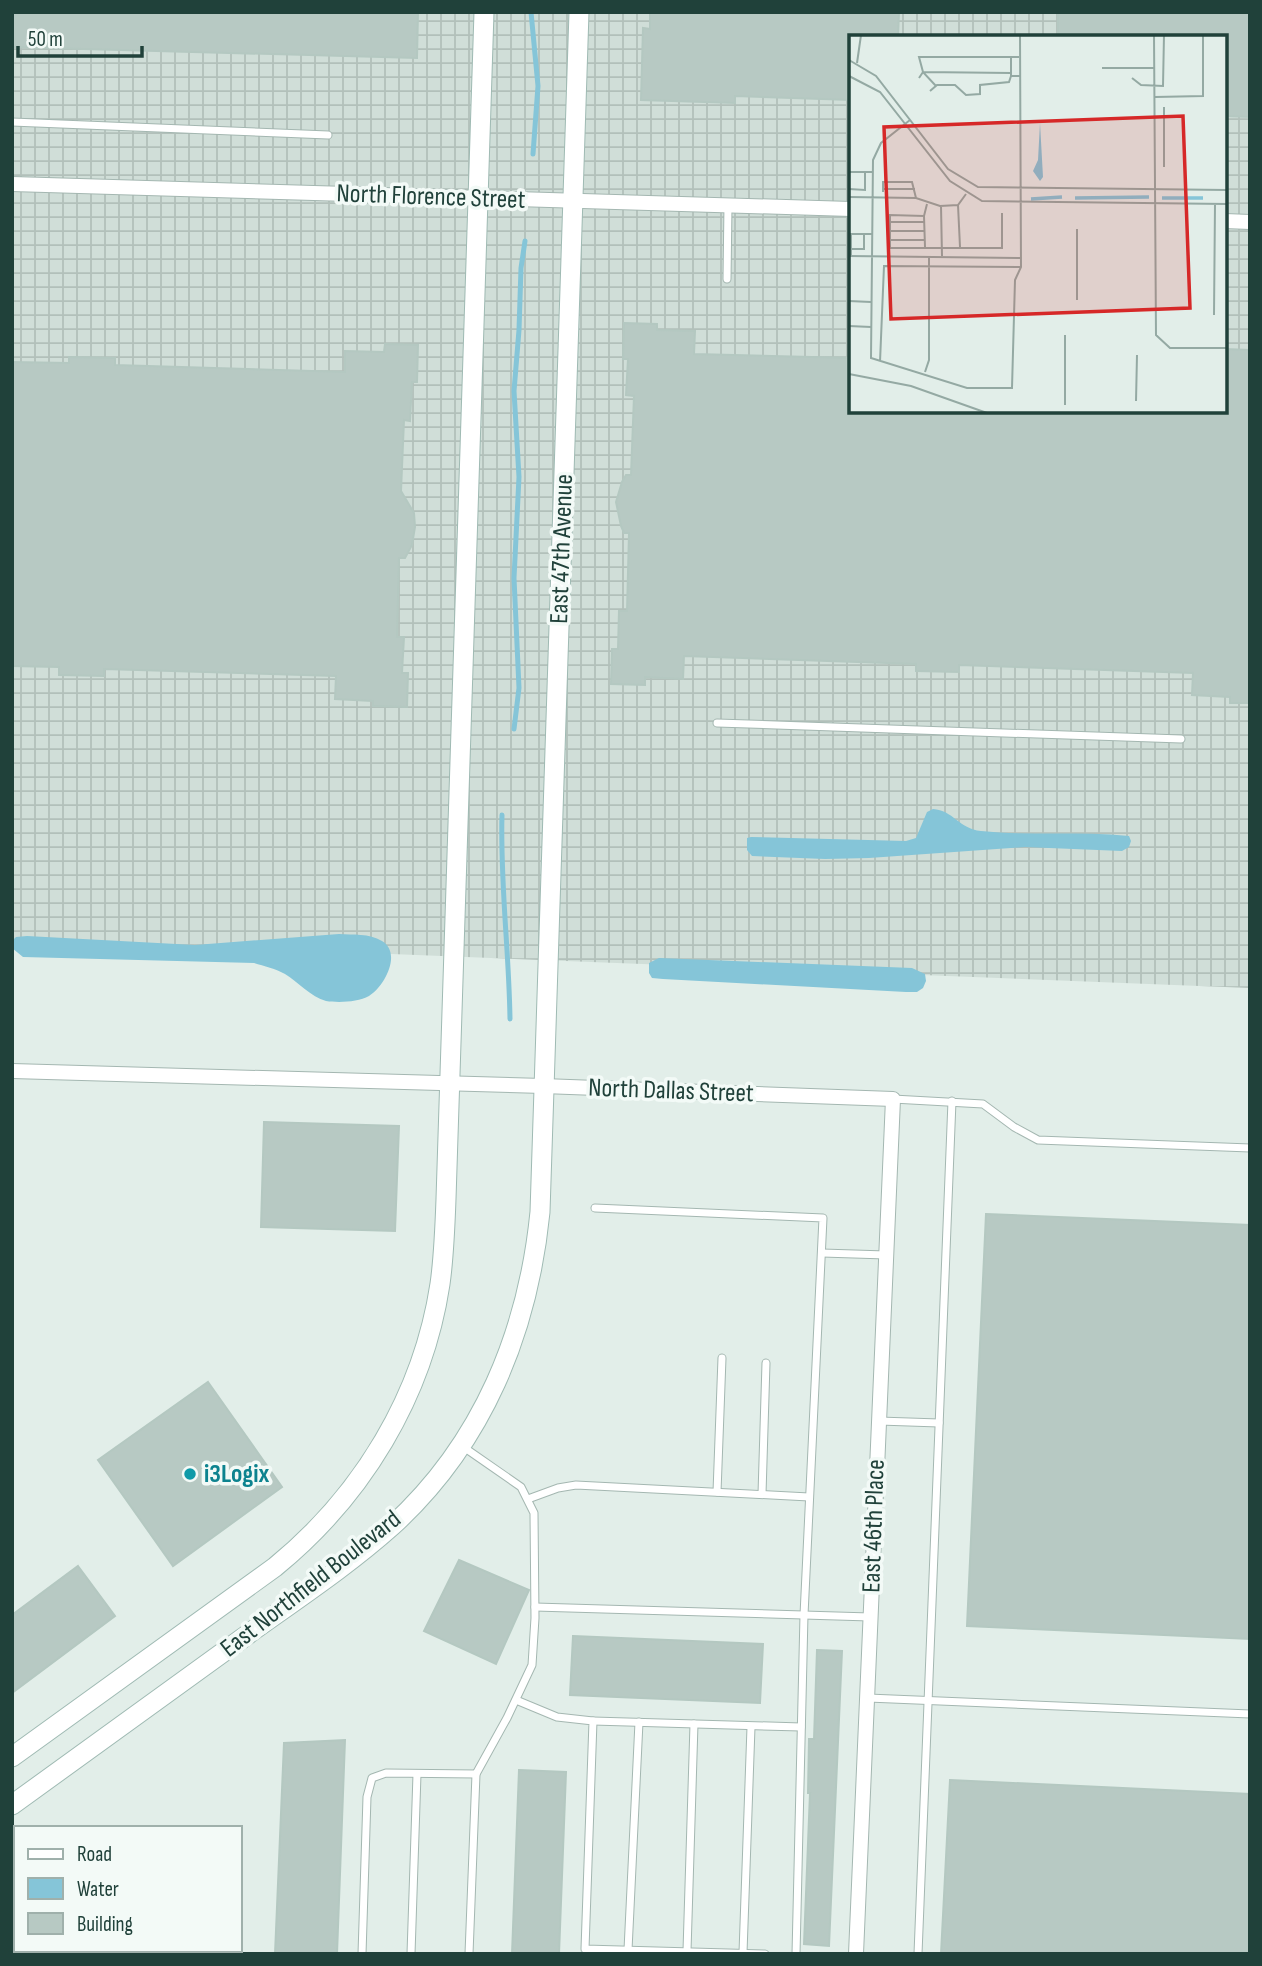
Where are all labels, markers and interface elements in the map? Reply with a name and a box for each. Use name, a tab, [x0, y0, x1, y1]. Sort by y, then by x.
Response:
scale bar	[18, 14, 142, 58]
text: 50 m	[28, 27, 63, 52]
inset map	[849, 35, 1227, 413]
street label: North Florence Street	[336, 178, 526, 216]
street label: East 47th Avenue	[544, 474, 580, 624]
street label: North Dallas Street	[588, 1073, 754, 1109]
place label: i3Logix	[204, 1459, 269, 1490]
street label: East 46th Place	[856, 1459, 892, 1593]
marker: i3Logix	[182, 1466, 198, 1482]
street label: East Northfield Boulevard	[215, 1504, 407, 1664]
legend	[14, 1826, 242, 1952]
text: Road	[77, 1842, 112, 1867]
text: Water	[77, 1877, 119, 1902]
text: Building	[77, 1912, 133, 1937]

